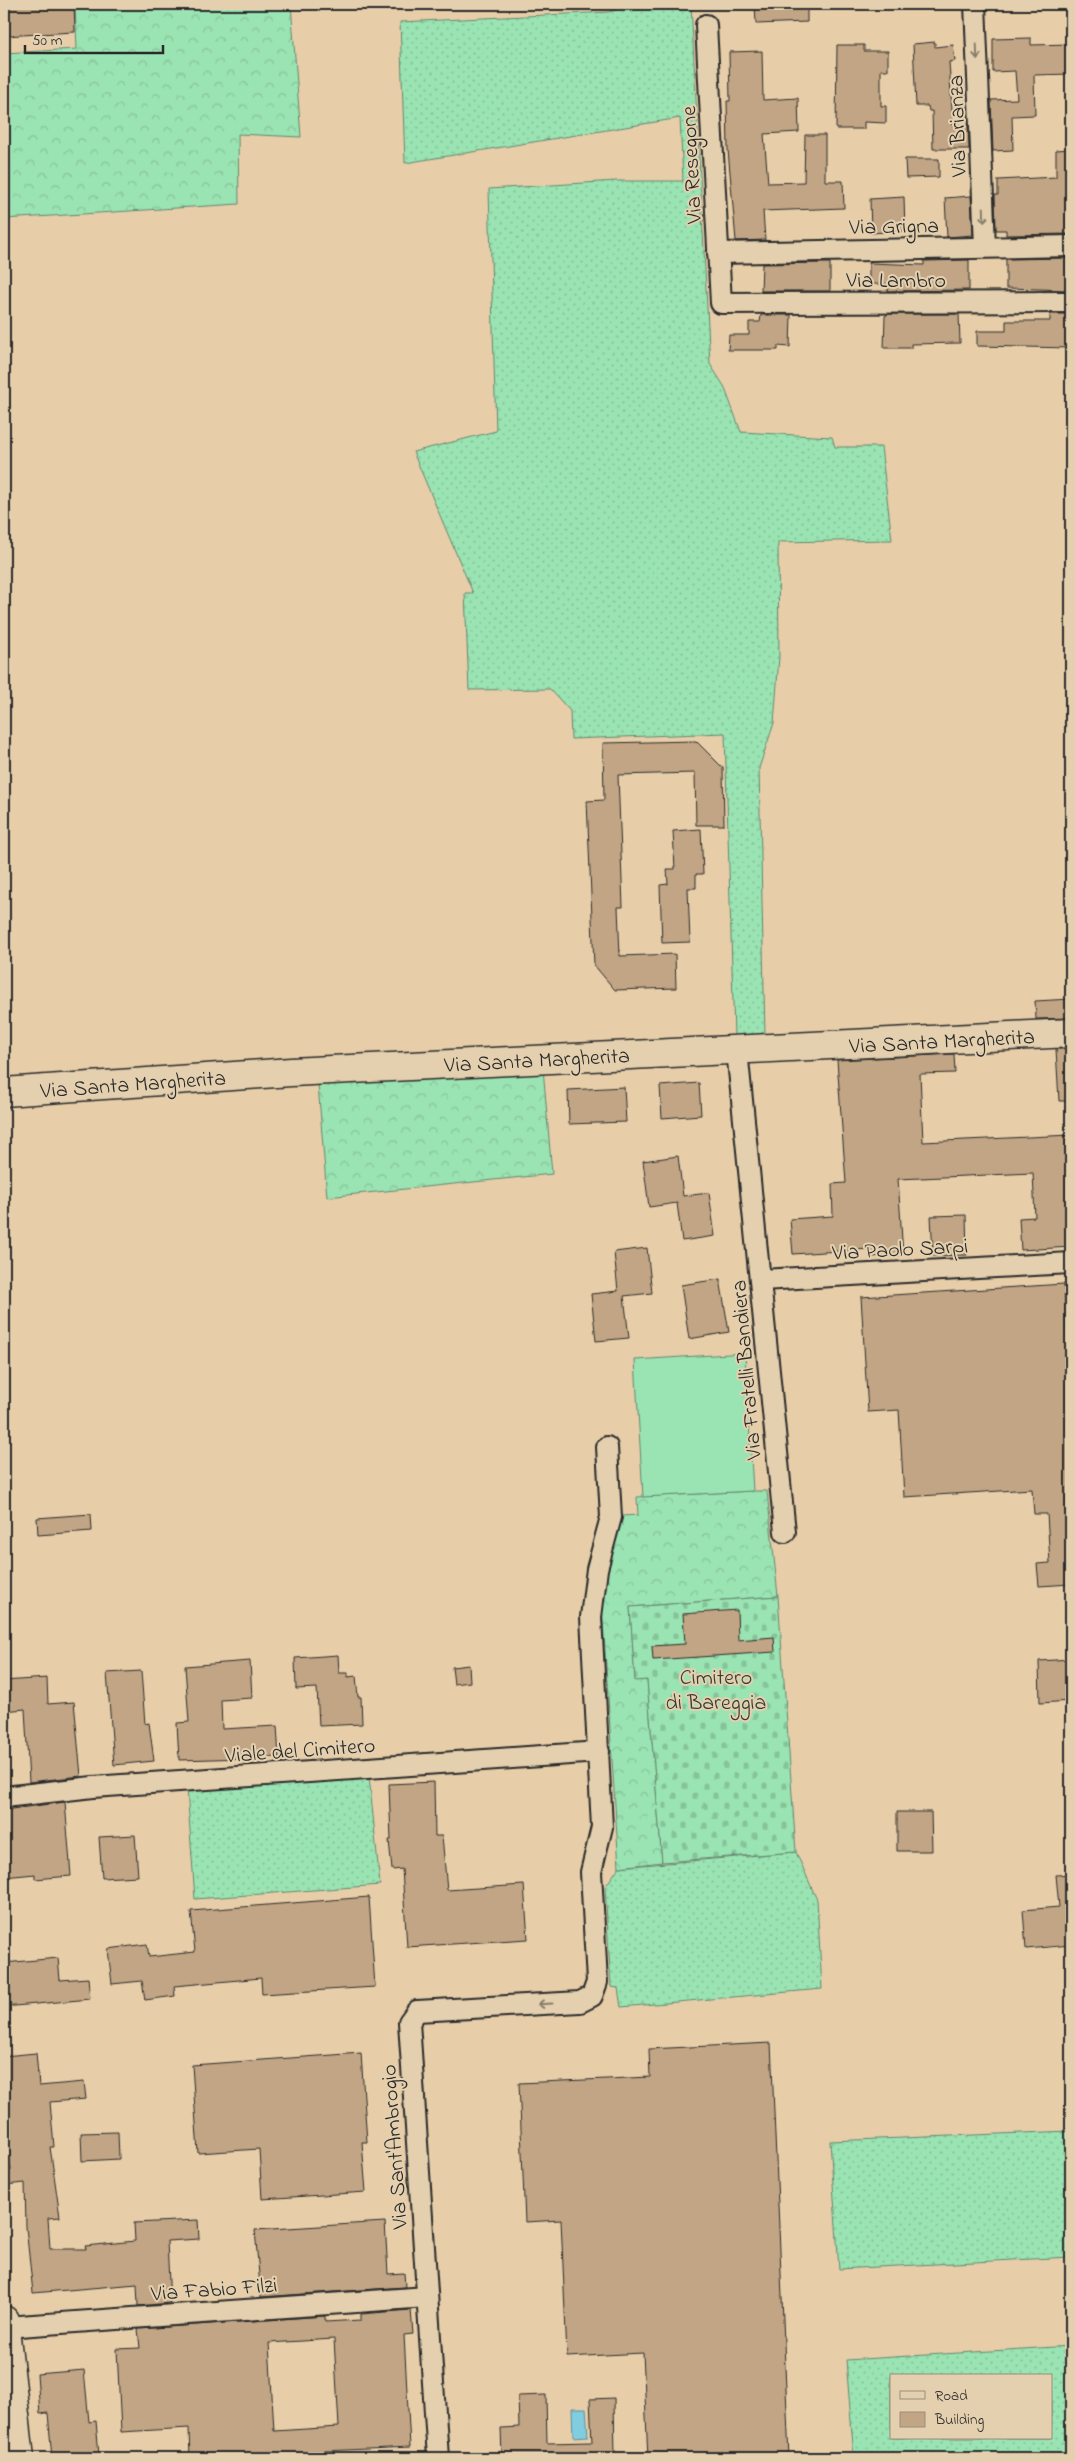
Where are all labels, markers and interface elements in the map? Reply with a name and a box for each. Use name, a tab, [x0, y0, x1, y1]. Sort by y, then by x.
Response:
scale bar	[25, 22, 162, 54]
text: 50 m	[32, 30, 63, 52]
one-way arrow	[973, 44, 982, 60]
street label: Via Brianza	[941, 74, 977, 179]
street label: Via Resegone	[674, 105, 713, 226]
one-way arrow	[979, 207, 988, 223]
street label: Via Grigna	[848, 211, 939, 246]
street label: Via Lambro	[845, 266, 946, 298]
street label: Via Santa Margherita	[848, 1022, 1036, 1065]
street label: Via Santa Margherita	[443, 1041, 631, 1084]
street label: Via Santa Margherita	[38, 1064, 227, 1110]
street label: Via Paolo Sarpi	[830, 1231, 969, 1271]
street label: Via Fratelli Bandiera	[724, 1278, 772, 1462]
park label: Cimitero di Bareggia	[666, 1663, 766, 1721]
street label: Viale del Cimitero	[223, 1731, 376, 1773]
one-way arrow	[537, 2000, 553, 2009]
street label: Via Sant'Ambrogio	[374, 2063, 419, 2231]
street label: Via Fabio Filzi	[149, 2271, 278, 2311]
legend	[890, 2374, 1052, 2440]
text: Road	[935, 2385, 968, 2407]
text: Building	[934, 2409, 984, 2432]

